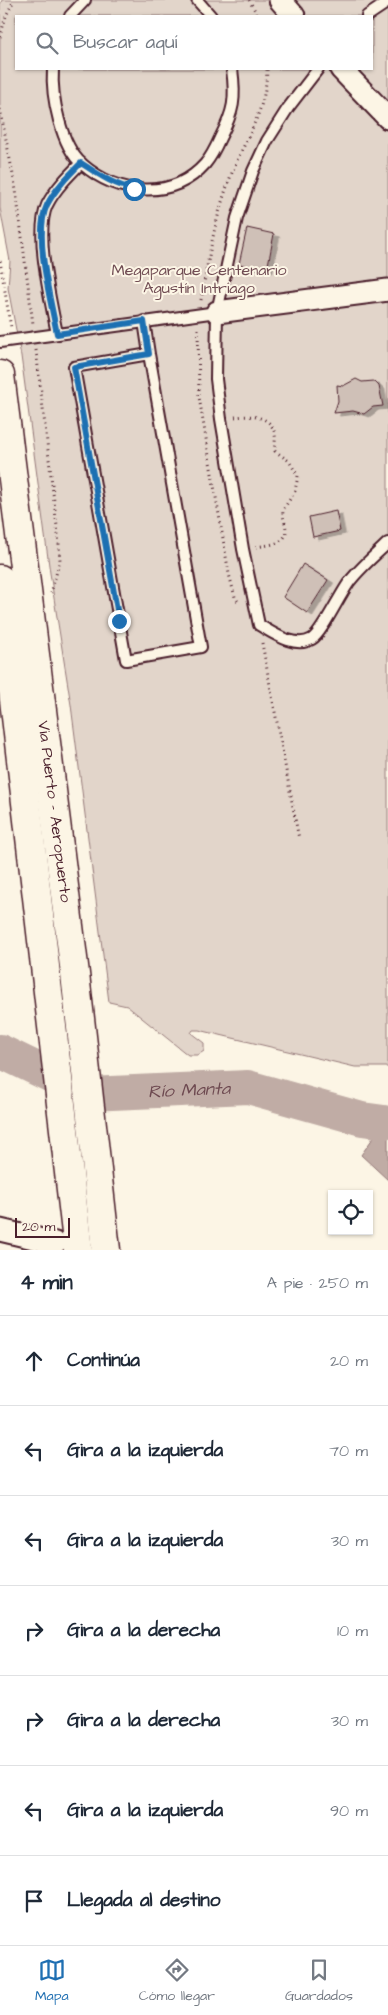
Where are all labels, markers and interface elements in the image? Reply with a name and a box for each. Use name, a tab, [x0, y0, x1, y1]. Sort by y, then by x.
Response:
search box	[15, 15, 373, 70]
icon: search	[33, 29, 61, 57]
text: Buscar aquí	[73, 29, 177, 56]
route start	[123, 178, 146, 201]
park label: Megaparque Centenario Agustín Intriago	[111, 259, 287, 300]
route end	[108, 610, 131, 633]
street label: Via Puerto - Aeropuerto	[32, 720, 77, 904]
water label: Río Manta	[147, 1075, 232, 1104]
map controls	[328, 1190, 373, 1235]
button: locate	[328, 1190, 373, 1235]
scale bar	[15, 1215, 70, 1238]
text: 20 m	[22, 1217, 55, 1237]
text: 4 min	[20, 1268, 73, 1297]
text: A pie · 250 m	[267, 1272, 368, 1294]
icon: ahead	[20, 1347, 48, 1375]
text: Continúa	[67, 1347, 140, 1374]
text: 20 m	[330, 1350, 368, 1372]
icon: left	[20, 1437, 48, 1465]
text: Gira a la izquierda	[67, 1437, 223, 1464]
text: 70 m	[329, 1440, 368, 1462]
icon: left	[20, 1527, 48, 1555]
text: Gira a la izquierda	[67, 1527, 223, 1554]
text: 30 m	[331, 1530, 368, 1552]
icon: right	[20, 1617, 48, 1645]
text: Gira a la derecha	[67, 1617, 220, 1644]
text: 10 m	[337, 1620, 368, 1642]
icon: right	[20, 1707, 48, 1735]
text: Gira a la derecha	[67, 1707, 220, 1734]
text: 30 m	[331, 1710, 368, 1732]
icon: left	[20, 1797, 48, 1825]
text: Gira a la izquierda	[67, 1797, 223, 1824]
text: 90 m	[330, 1800, 368, 1822]
icon: arrive	[20, 1887, 48, 1915]
text: Llegada al destino	[67, 1887, 220, 1914]
tab: Mapa	[35, 1956, 69, 2006]
tab: Cómo llegar	[139, 1956, 215, 2006]
tab: Guardados	[285, 1956, 353, 2006]

